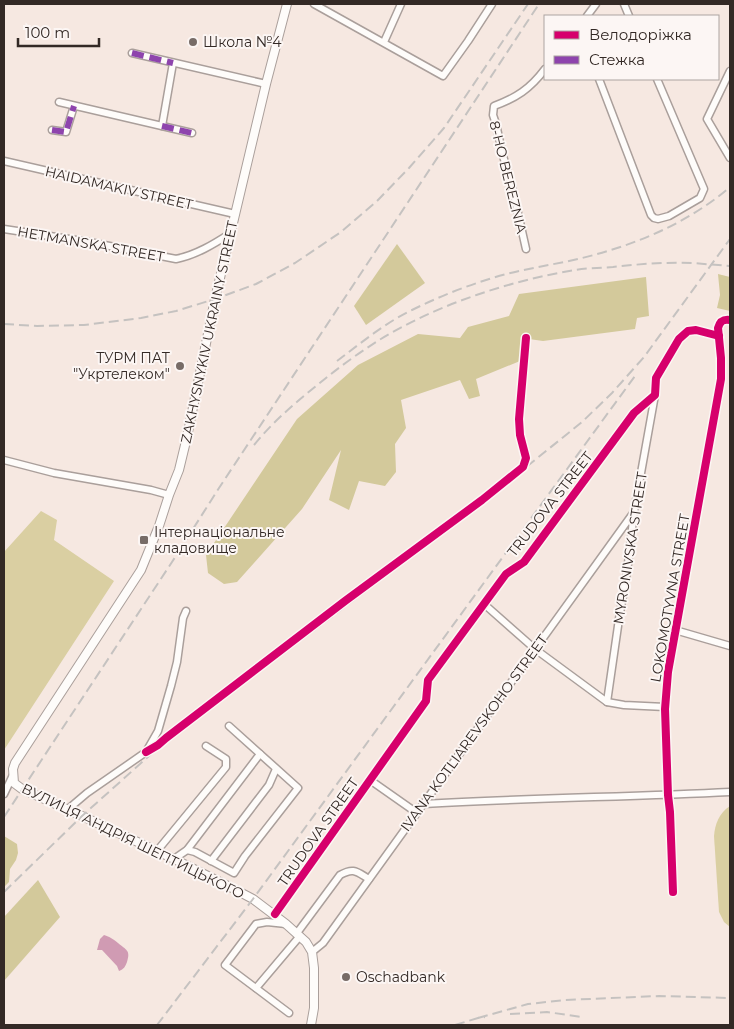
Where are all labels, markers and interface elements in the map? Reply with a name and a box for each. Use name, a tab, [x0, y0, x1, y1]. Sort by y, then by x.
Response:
scale bar	[18, 15, 99, 47]
legend	[544, 15, 719, 80]
text: 100 m	[25, 23, 70, 42]
text: Велодоріжка	[589, 25, 692, 44]
place label: Школа №4	[203, 33, 282, 51]
marker: Школа №4	[187, 36, 199, 48]
text: Стежка	[589, 50, 645, 69]
street label: 8-HO BEREZNIA	[485, 119, 531, 236]
street label: HAIDAMAKIV STREET	[43, 162, 195, 214]
street label: ZAKHYSNYKIV UKRAINY STREET	[177, 219, 241, 445]
street label: HETMANSKA STREET	[16, 222, 166, 266]
place label: ТУРМ ПАТ "Укртелеком"	[73, 349, 171, 383]
marker: ТУРМ ПАТ "Укртелеком"	[174, 360, 186, 372]
street label: TRUDOVA STREET	[503, 448, 597, 560]
street label: MYRONIVSKA STREET	[609, 471, 651, 625]
street label: LOKOMOTYVNA STREET	[646, 512, 694, 684]
place label: Інтернаціональне кладовище	[154, 523, 285, 557]
marker: Інтернаціональне кладовище	[138, 534, 150, 546]
street label: IVANA KOTLIAREVSKOHO STREET	[397, 631, 551, 835]
street label: TRUDOVA STREET	[274, 774, 362, 890]
street label: ВУЛИЦЯ АНДРІЯ ШЕПТИЦЬКОГО	[19, 779, 247, 903]
place label: Oschadbank	[356, 968, 446, 986]
marker: Oschadbank	[340, 971, 352, 983]

